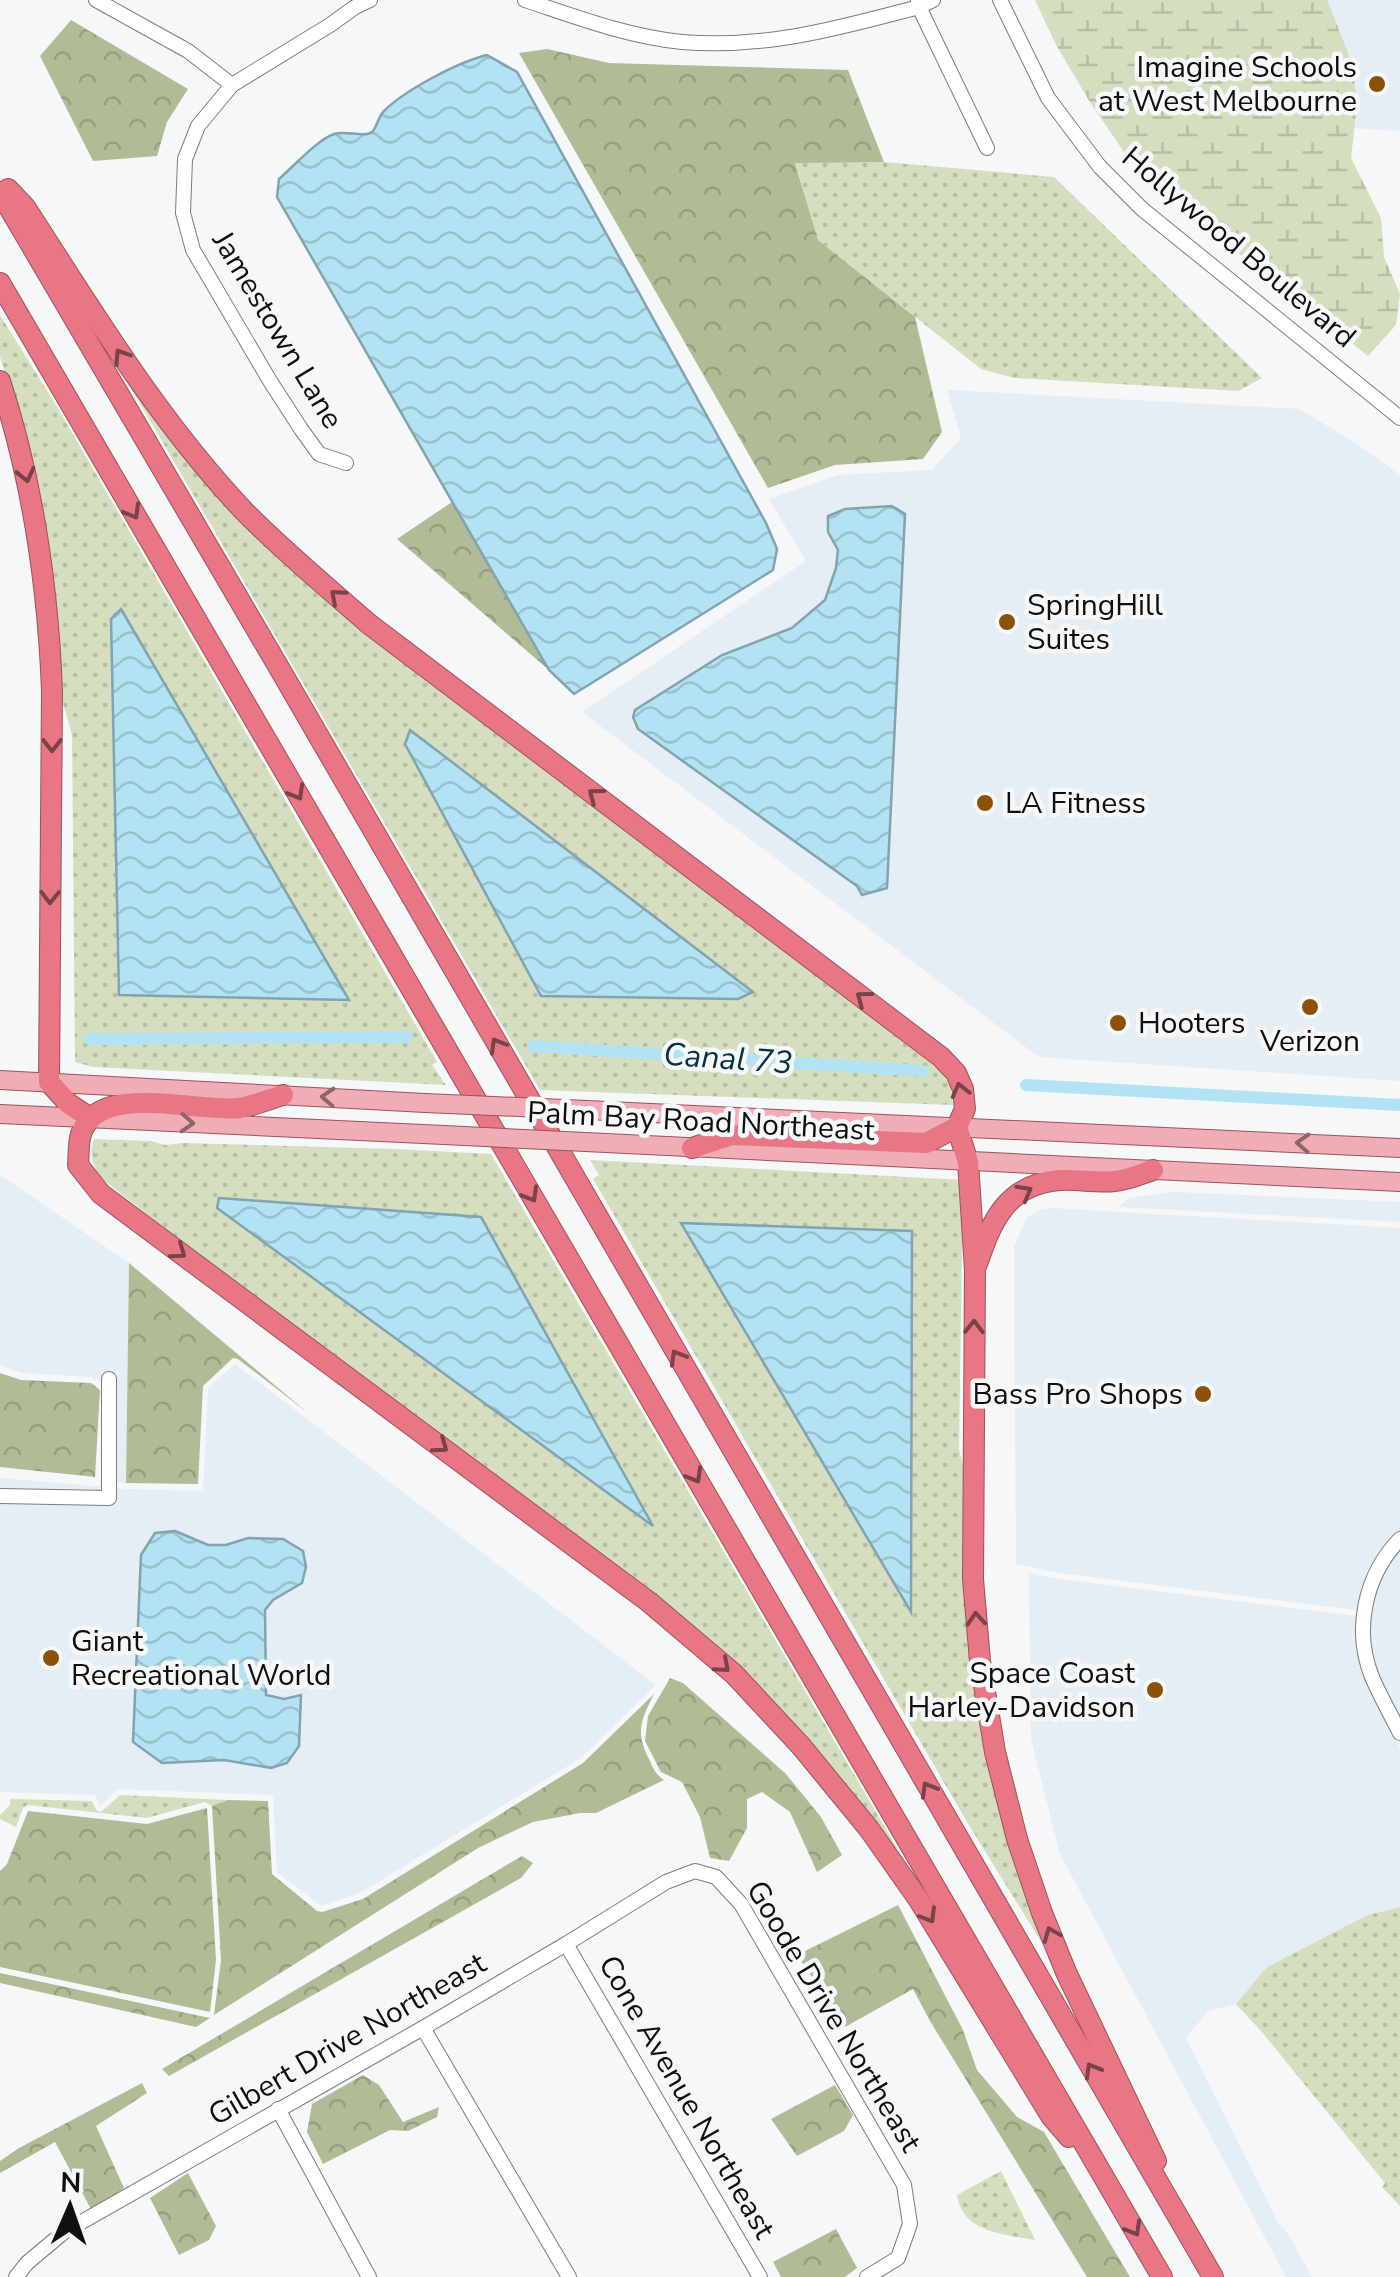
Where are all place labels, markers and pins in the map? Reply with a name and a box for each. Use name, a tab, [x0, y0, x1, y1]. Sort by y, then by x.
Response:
place label: Imagine Schools at West Melbourne	[1098, 47, 1357, 122]
marker: Imagine Schools at West Melbourne	[1366, 73, 1388, 95]
place label: SpringHill Suites	[1027, 585, 1163, 660]
marker: SpringHill Suites	[996, 611, 1018, 633]
place label: LA Fitness	[1005, 783, 1146, 824]
marker: LA Fitness	[974, 792, 996, 814]
marker: Verizon	[1299, 996, 1321, 1018]
place label: Hooters	[1138, 1003, 1245, 1044]
marker: Hooters	[1107, 1012, 1129, 1034]
place label: Verizon	[1259, 1021, 1360, 1062]
place label: Bass Pro Shops	[973, 1374, 1183, 1415]
marker: Bass Pro Shops	[1192, 1383, 1214, 1405]
place label: Giant Recreational World	[71, 1621, 332, 1696]
marker: Giant Recreational World	[40, 1647, 62, 1669]
place label: Space Coast Harley-Davidson	[907, 1653, 1135, 1728]
marker: Space Coast Harley-Davidson	[1144, 1679, 1166, 1701]

